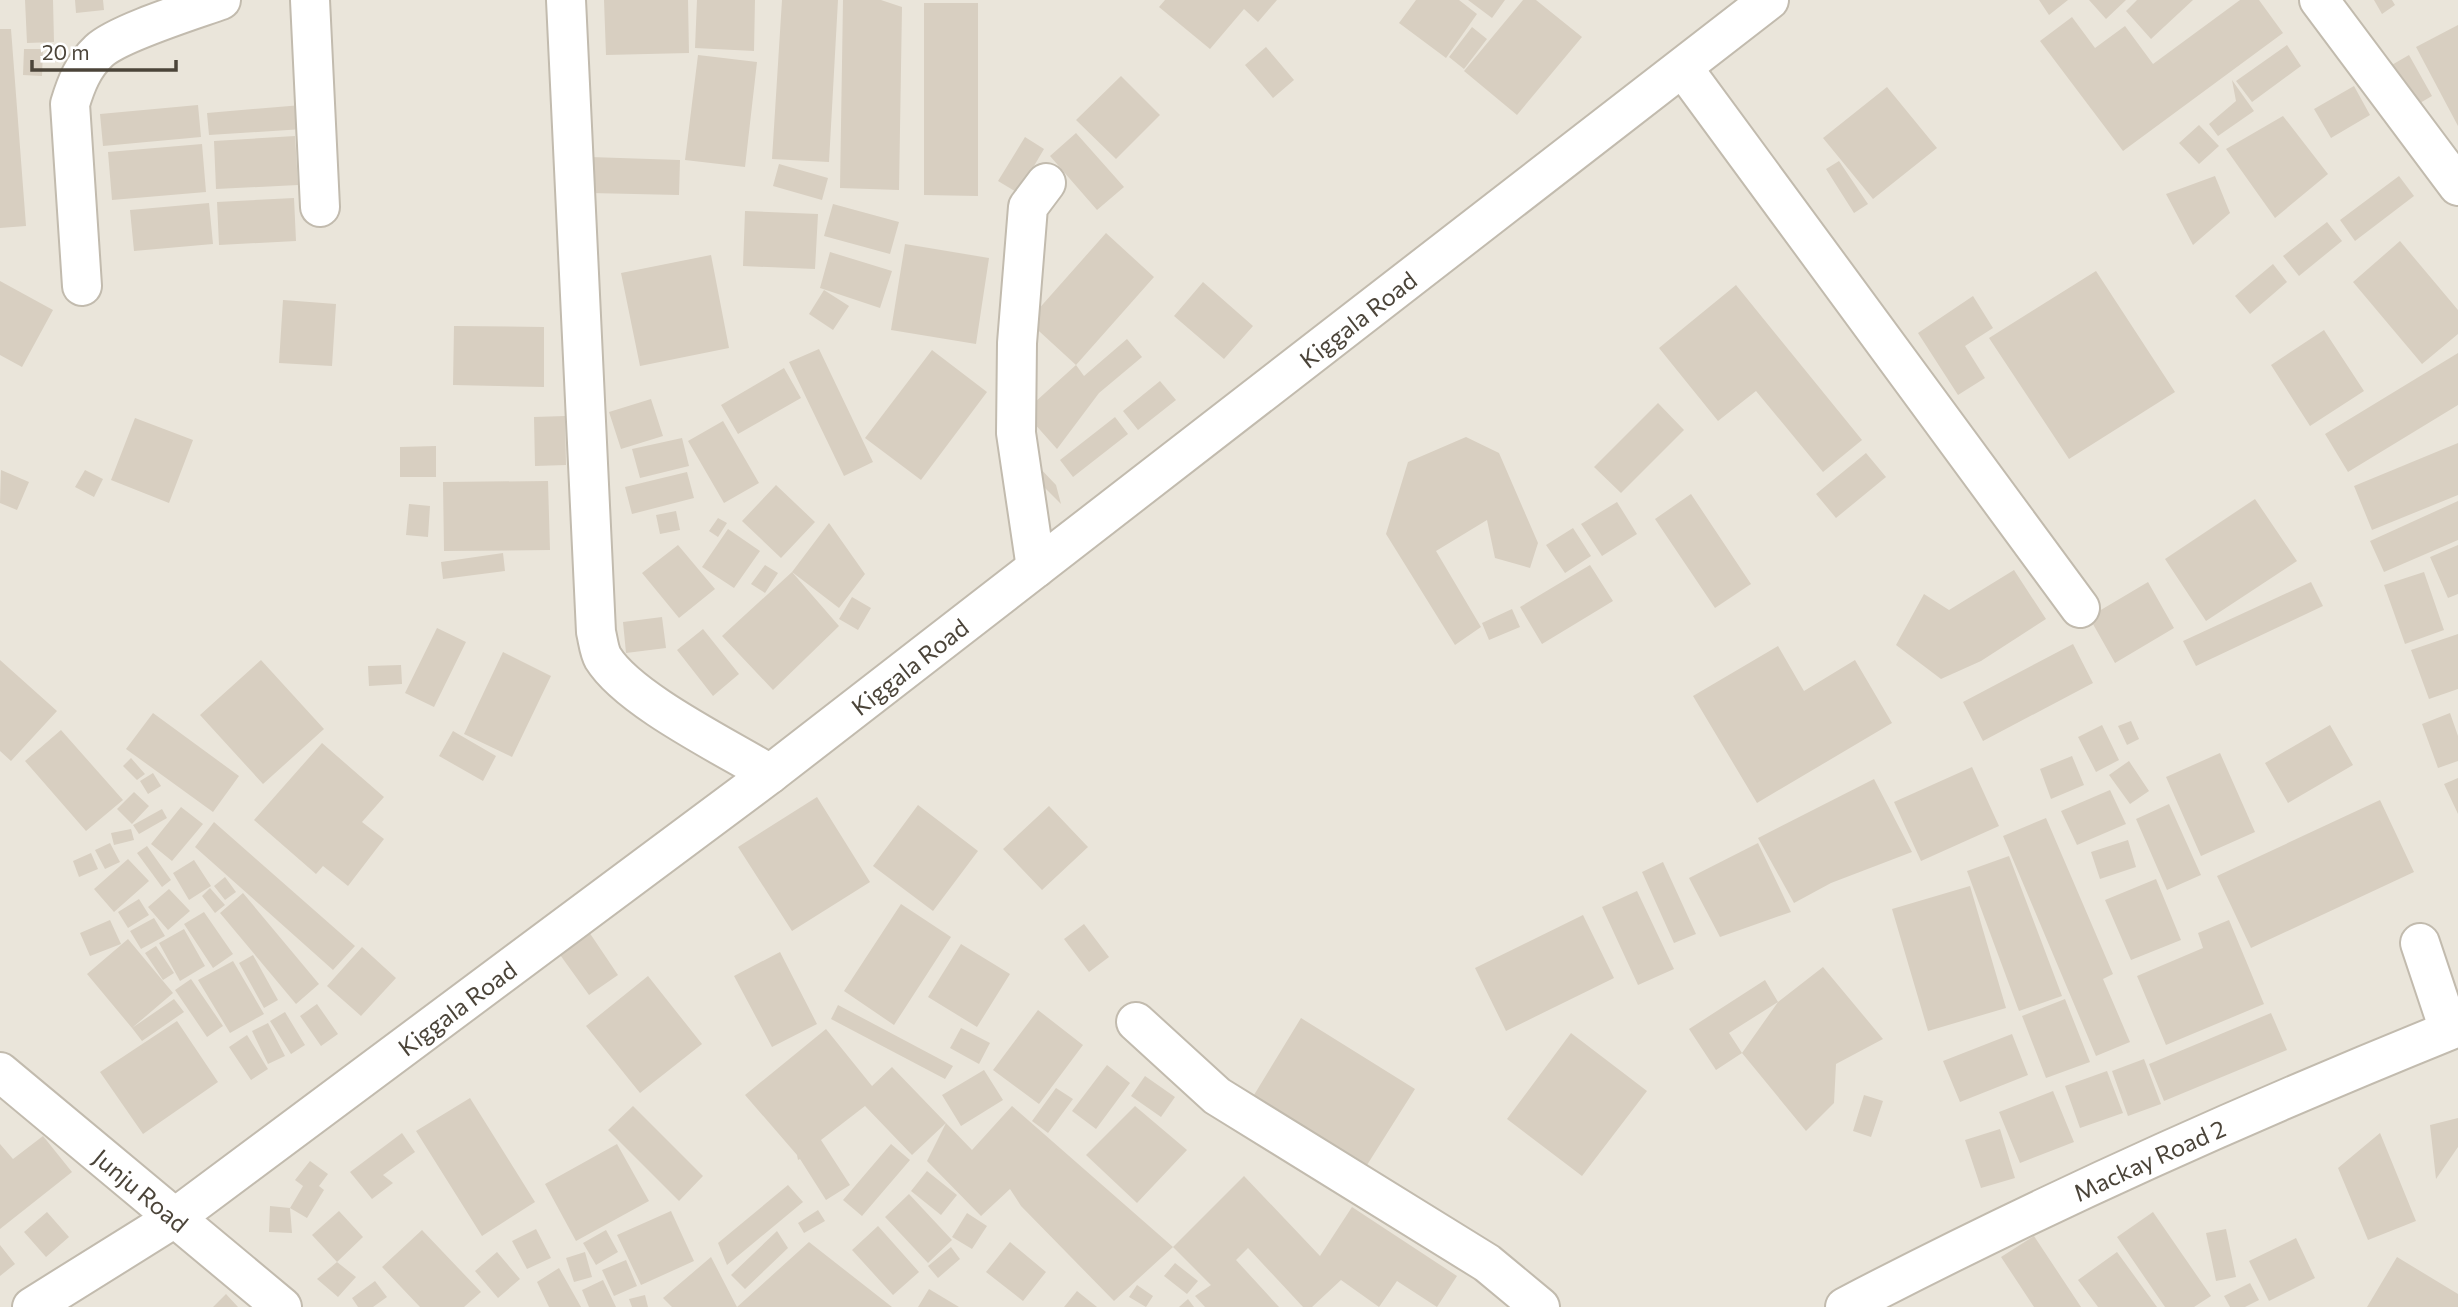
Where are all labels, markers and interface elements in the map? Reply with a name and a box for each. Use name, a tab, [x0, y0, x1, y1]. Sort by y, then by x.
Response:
scale bar	[32, 28, 175, 72]
text: 20 m	[42, 39, 90, 64]
street label: Kiggala Road	[1293, 264, 1422, 373]
street label: Kiggala Road	[845, 612, 974, 720]
street label: Kiggala Road	[392, 954, 521, 1061]
street label: Mackay Road 2	[2069, 1113, 2229, 1207]
street label: Junju Road	[88, 1142, 195, 1238]

